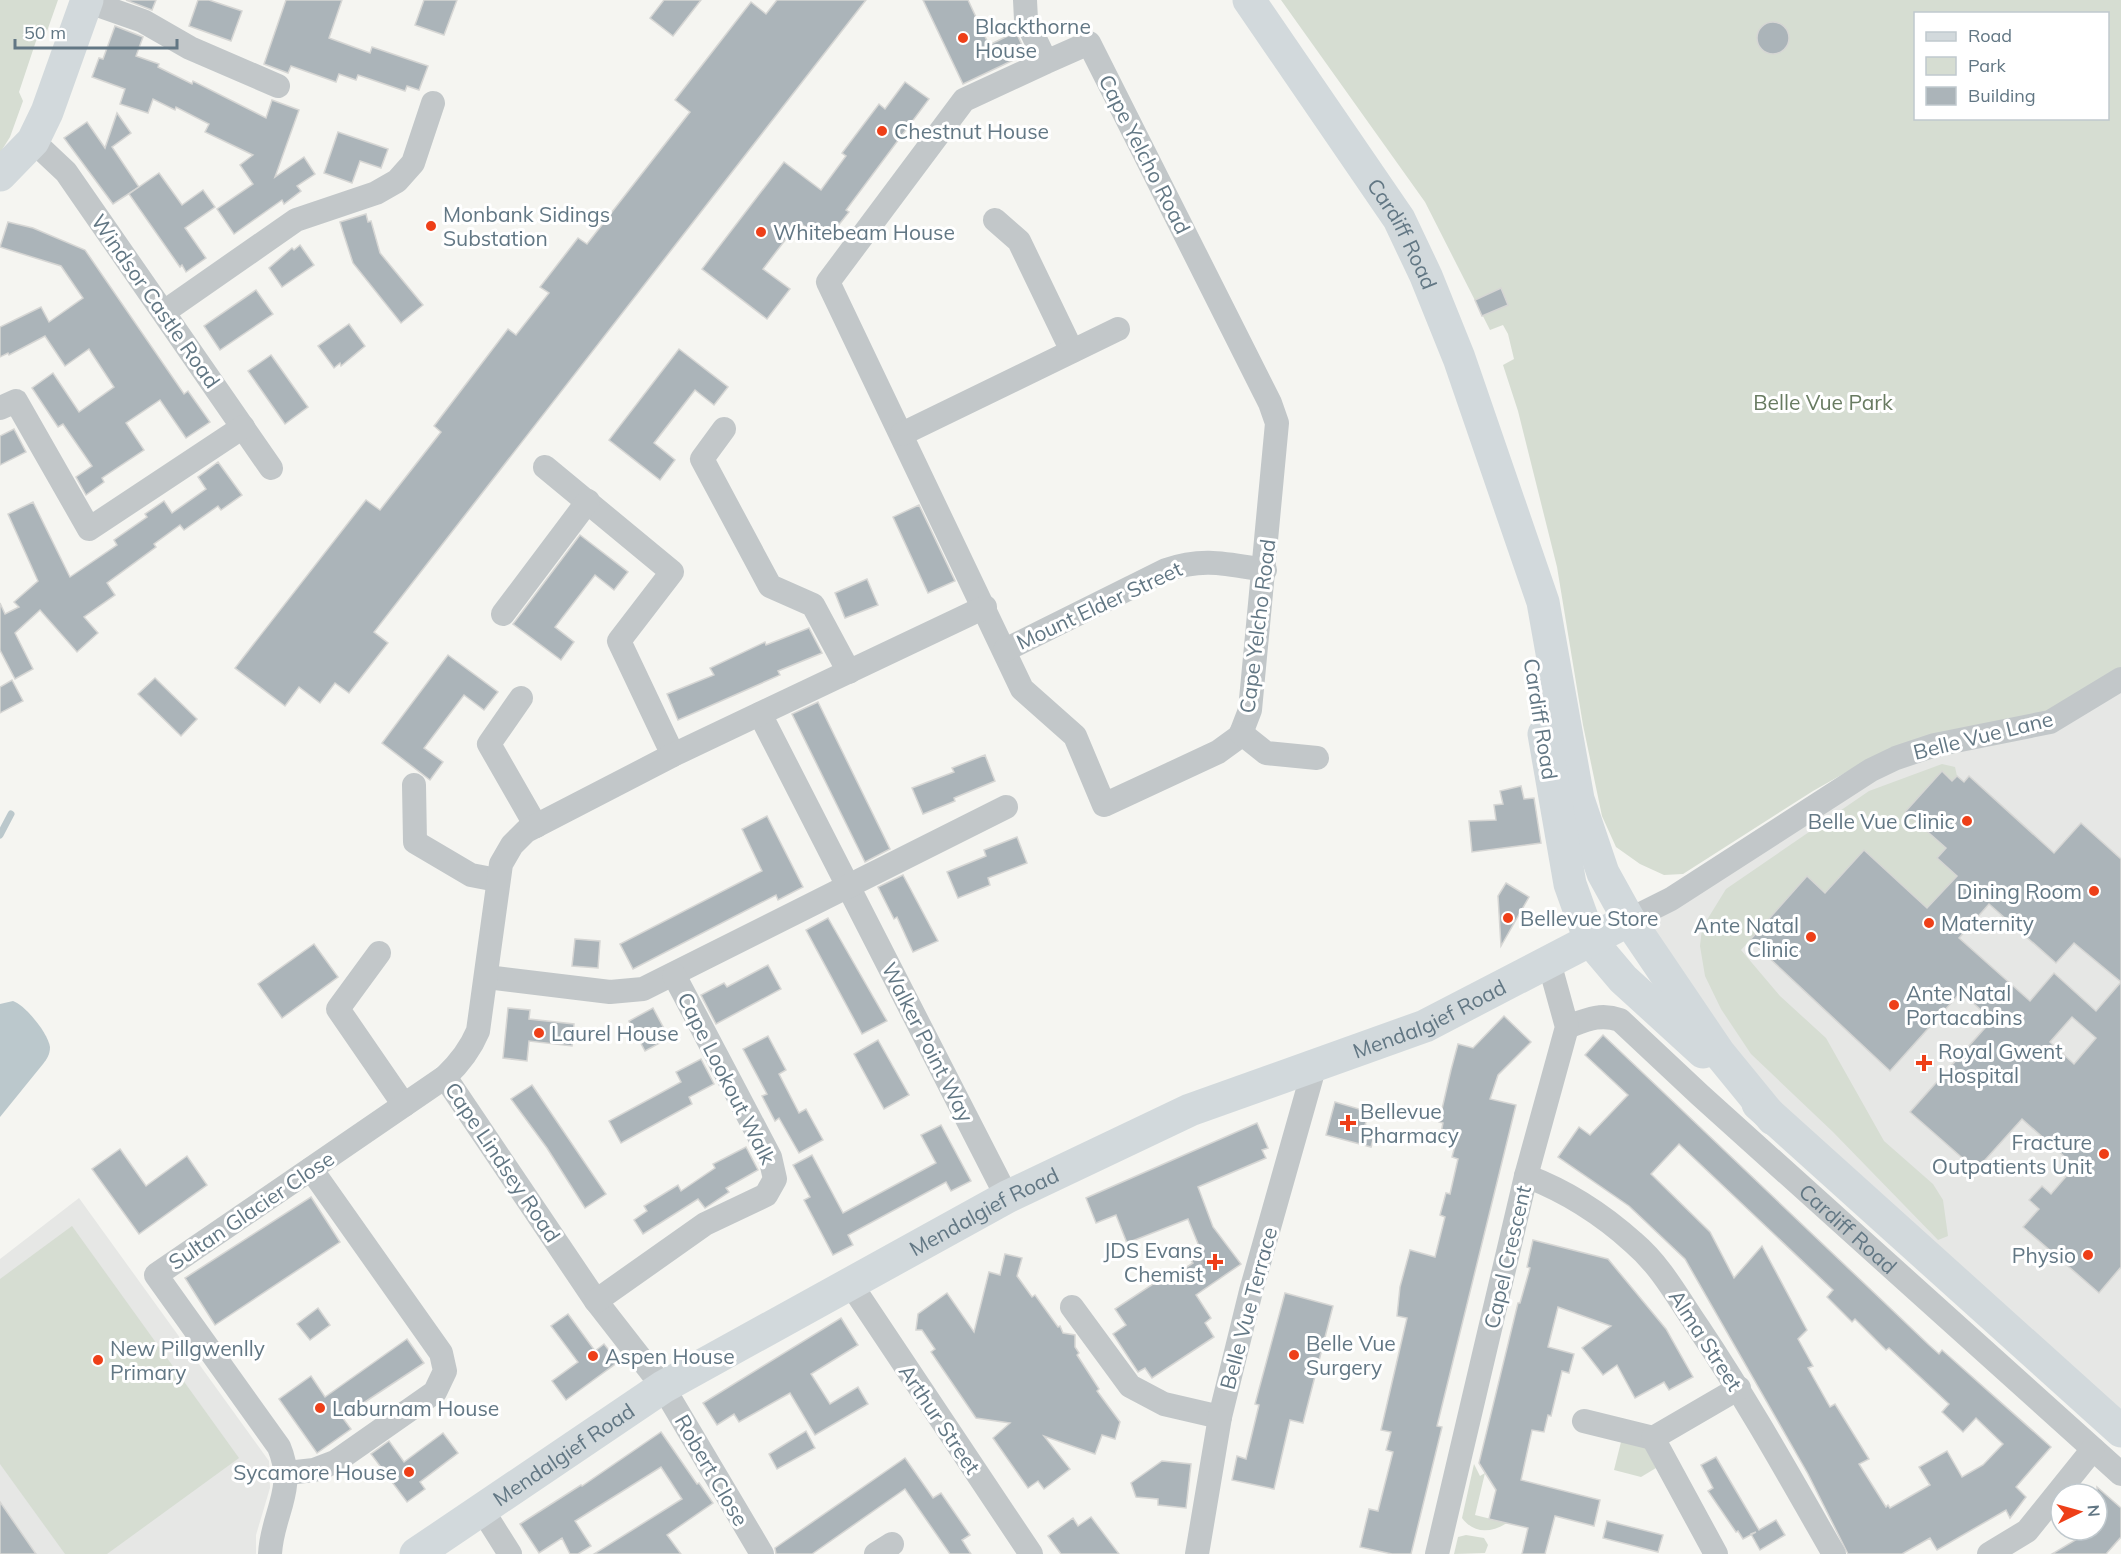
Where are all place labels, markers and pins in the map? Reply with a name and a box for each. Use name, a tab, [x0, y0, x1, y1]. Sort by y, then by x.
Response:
place label: Blackthorne House	[975, 13, 1091, 63]
marker: Blackthorne House	[956, 31, 970, 45]
place label: Chestnut House	[894, 118, 1049, 144]
marker: Chestnut House	[875, 124, 889, 138]
place label: Monbank Sidings Substation	[443, 201, 610, 251]
marker: Monbank Sidings Substation	[424, 219, 438, 233]
place label: Whitebeam House	[773, 219, 955, 245]
marker: Whitebeam House	[754, 225, 768, 239]
place label: Belle Vue Clinic	[1808, 808, 1955, 834]
marker: Belle Vue Clinic	[1960, 814, 1974, 828]
place label: Dining Room	[1957, 878, 2082, 904]
marker: Dining Room	[2087, 884, 2101, 898]
place label: Bellevue Store	[1520, 905, 1658, 931]
place label: Maternity	[1941, 910, 2034, 936]
marker: Bellevue Store	[1501, 911, 1515, 925]
place label: Ante Natal Clinic	[1694, 912, 1799, 962]
marker: Maternity	[1922, 916, 1936, 930]
marker: Ante Natal Clinic	[1804, 930, 1818, 944]
place label: Ante Natal Portacabins	[1906, 980, 2023, 1030]
marker: Ante Natal Portacabins	[1887, 998, 1901, 1012]
place label: Laurel House	[551, 1020, 679, 1046]
marker: Laurel House	[532, 1026, 546, 1040]
place label: Royal Gwent Hospital	[1938, 1038, 2063, 1088]
marker: Royal Gwent Hospital	[1915, 1054, 1933, 1072]
place label: Bellevue Pharmacy	[1360, 1098, 1459, 1148]
marker: Bellevue Pharmacy	[1341, 1116, 1355, 1130]
place label: Fracture Outpatients Unit	[1932, 1129, 2092, 1179]
marker: Fracture Outpatients Unit	[2097, 1147, 2111, 1161]
place label: JDS Evans Chemist	[1103, 1237, 1203, 1287]
place label: Physio	[2012, 1242, 2076, 1268]
marker: Physio	[2081, 1248, 2095, 1262]
marker: JDS Evans Chemist	[1208, 1255, 1222, 1269]
place label: Belle Vue Surgery	[1306, 1330, 1396, 1380]
place label: New Pillgwenlly Primary	[110, 1335, 265, 1385]
place label: Aspen House	[605, 1343, 735, 1369]
marker: Belle Vue Surgery	[1287, 1348, 1301, 1362]
marker: Aspen House	[586, 1349, 600, 1363]
marker: New Pillgwenlly Primary	[91, 1353, 105, 1367]
place label: Laburnam House	[332, 1395, 499, 1421]
marker: Laburnam House	[313, 1401, 327, 1415]
place label: Sycamore House	[233, 1459, 397, 1485]
marker: Sycamore House	[402, 1465, 416, 1479]

